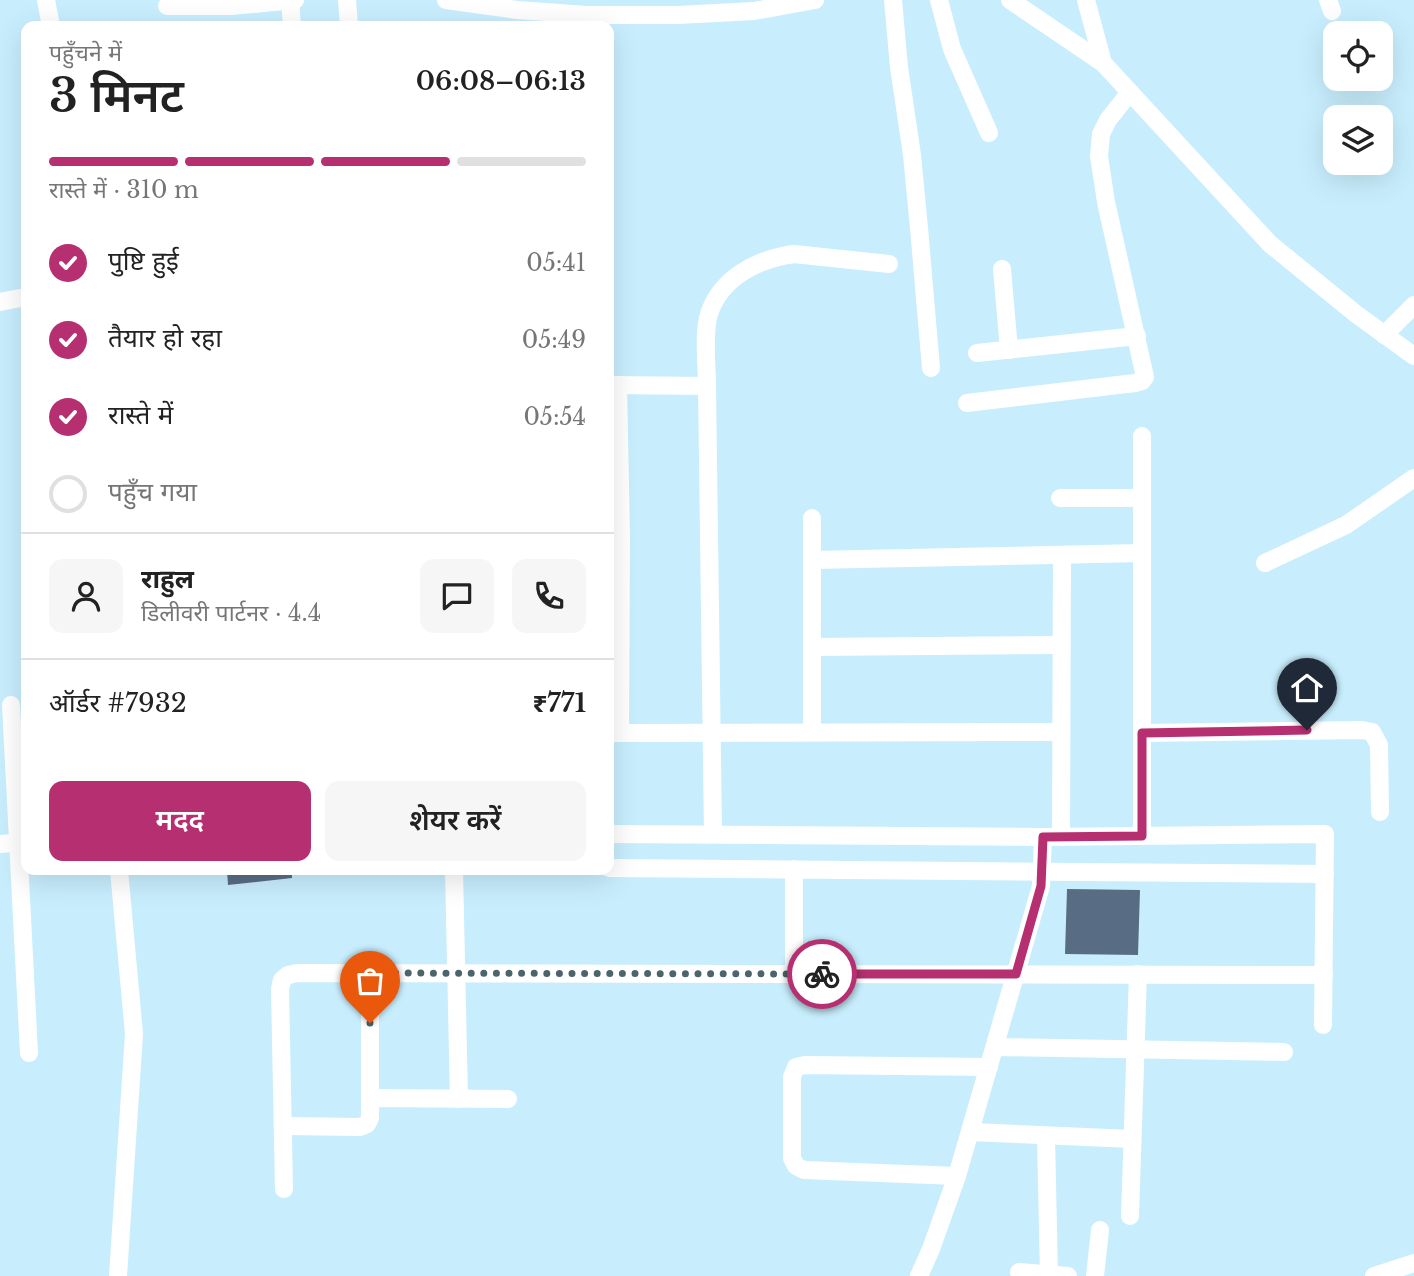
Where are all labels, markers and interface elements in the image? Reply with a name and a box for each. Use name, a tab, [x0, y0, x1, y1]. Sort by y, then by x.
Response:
map controls	[1323, 21, 1393, 175]
button: locate	[1323, 21, 1393, 91]
text: पहुँचने में	[49, 39, 122, 67]
text: 06:08–06:13	[416, 65, 586, 97]
text: 3 मिनट	[49, 67, 184, 124]
button: layers	[1323, 105, 1393, 175]
text: रास्ते में · 310 m	[49, 176, 199, 204]
icon: check	[49, 244, 87, 282]
text: पुष्टि हुई	[108, 245, 179, 277]
text: 05:41	[526, 249, 586, 277]
icon: check	[49, 321, 87, 359]
text: तैयार हो रहा	[108, 322, 222, 354]
text: 05:49	[522, 326, 586, 354]
icon: check	[49, 398, 87, 436]
text: रास्ते में	[108, 399, 173, 431]
text: 05:54	[523, 403, 586, 431]
text: पहुँच गया	[108, 476, 197, 508]
button: person	[49, 559, 123, 633]
button: chat	[420, 559, 494, 633]
button: phone	[512, 559, 586, 633]
text: राहुल	[141, 563, 194, 595]
text: डिलीवरी पार्टनर · 4.4	[141, 599, 321, 627]
pin	[1277, 658, 1337, 730]
icon: home	[1288, 669, 1326, 707]
text: ऑर्डर #7932	[49, 687, 187, 719]
text: ₹771	[532, 687, 586, 719]
button: मदद	[49, 781, 311, 861]
button: शेयर करें	[325, 781, 586, 861]
courier	[787, 939, 857, 1009]
pin	[340, 951, 400, 1023]
icon: bike	[803, 955, 841, 993]
icon: bag	[351, 962, 389, 1000]

